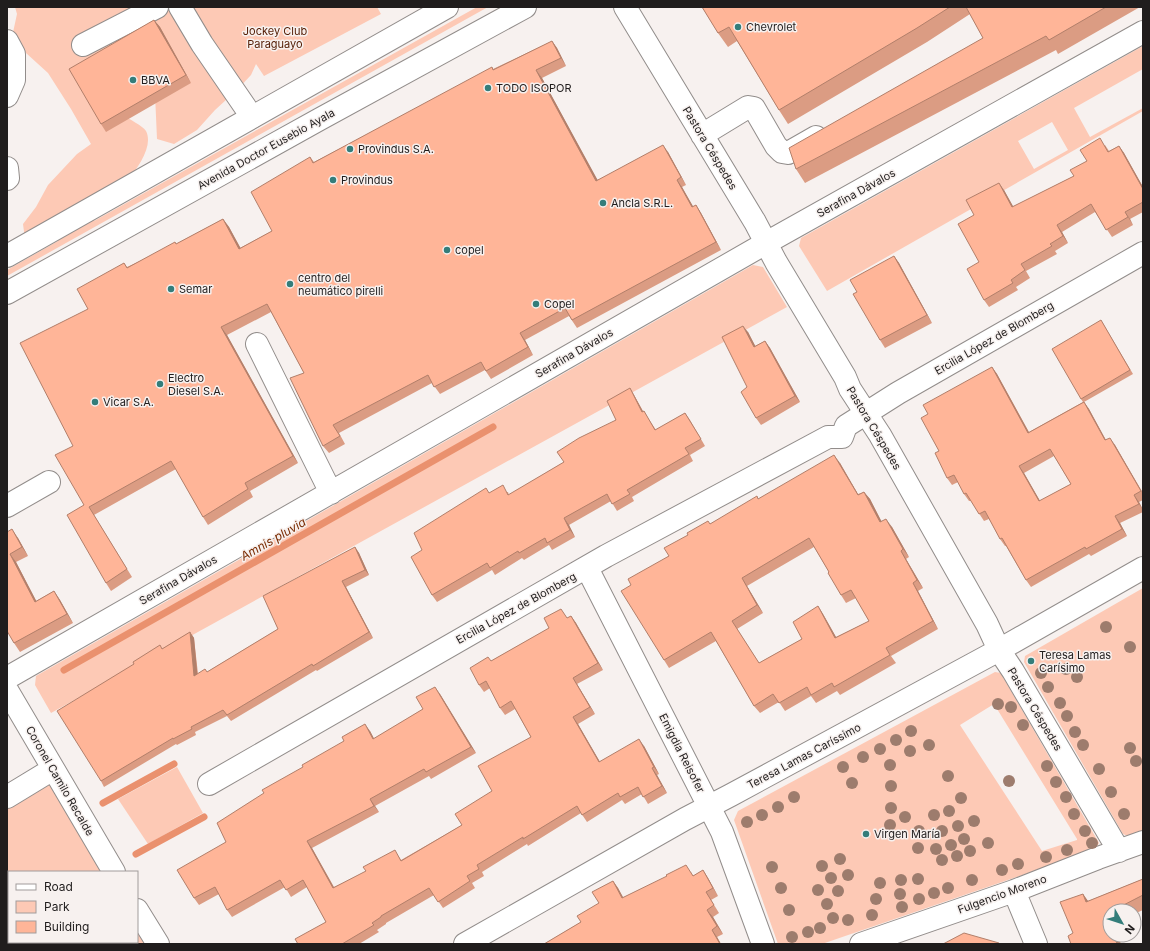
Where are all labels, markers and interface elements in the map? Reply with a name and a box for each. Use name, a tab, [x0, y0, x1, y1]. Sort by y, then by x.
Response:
place label: Chevrolet	[746, 20, 797, 34]
marker: Chevrolet	[733, 22, 743, 32]
park label: Jockey Club Paraguayo	[243, 24, 307, 51]
place label: BBVA	[141, 73, 170, 87]
marker: BBVA	[128, 75, 138, 85]
place label: TODO ISOPOR	[496, 81, 572, 95]
marker: TODO ISOPOR	[483, 83, 493, 93]
street label: Pastora Céspedes	[680, 104, 741, 192]
street label: Avenida Doctor Eusebio Ayala	[195, 105, 337, 193]
place label: Provindus S.A.	[358, 142, 434, 156]
marker: Provindus S.A.	[345, 144, 355, 154]
street label: Serafina Dávalos	[814, 166, 898, 220]
place label: Provindus	[341, 173, 393, 187]
marker: Provindus	[328, 175, 338, 185]
place label: Ancla S.R.L.	[611, 196, 673, 210]
marker: Ancla S.R.L.	[598, 198, 608, 208]
place label: copel	[455, 243, 484, 257]
marker: copel	[442, 245, 452, 255]
place label: centro del neumático pirelli	[298, 271, 383, 298]
marker: centro del neumático pirelli	[285, 279, 295, 289]
place label: Semar	[179, 282, 212, 296]
marker: Semar	[166, 284, 176, 294]
place label: Copel	[544, 297, 574, 311]
street label: Ercilia López de Blomberg	[932, 298, 1056, 378]
marker: Copel	[531, 299, 541, 309]
street label: Serafina Dávalos	[533, 325, 616, 381]
place label: Electro Diesel S.A.	[168, 371, 224, 398]
marker: Electro Diesel S.A.	[155, 379, 165, 389]
street label: Pastora Céspedes	[844, 384, 905, 472]
place label: Vicar S.A.	[103, 395, 154, 409]
marker: Vicar S.A.	[90, 397, 100, 407]
water label: Amnis pluvia	[237, 514, 308, 564]
street label: Serafina Dávalos	[137, 552, 220, 608]
street label: Ercilia López de Blomberg	[453, 569, 579, 647]
place label: Teresa Lamas Carísimo	[1039, 648, 1111, 675]
marker: Teresa Lamas Carísimo	[1026, 656, 1036, 666]
street label: Pastora Céspedes	[1005, 665, 1066, 753]
street label: Emigdia Reisofer	[656, 711, 708, 795]
street label: Teresa Lamas Caríssimo	[745, 720, 864, 792]
street label: Coronel Camilo Recalde	[23, 724, 97, 838]
place label: Virgen María	[874, 827, 940, 841]
marker: Virgen María	[861, 829, 871, 839]
legend	[8, 871, 138, 943]
street label: Fulgencio Moreno	[956, 871, 1049, 917]
text: Road	[44, 879, 73, 894]
text: Park	[44, 899, 70, 914]
north arrow	[1102, 903, 1142, 943]
text: Building	[44, 919, 89, 934]
text: N	[1122, 922, 1138, 937]

